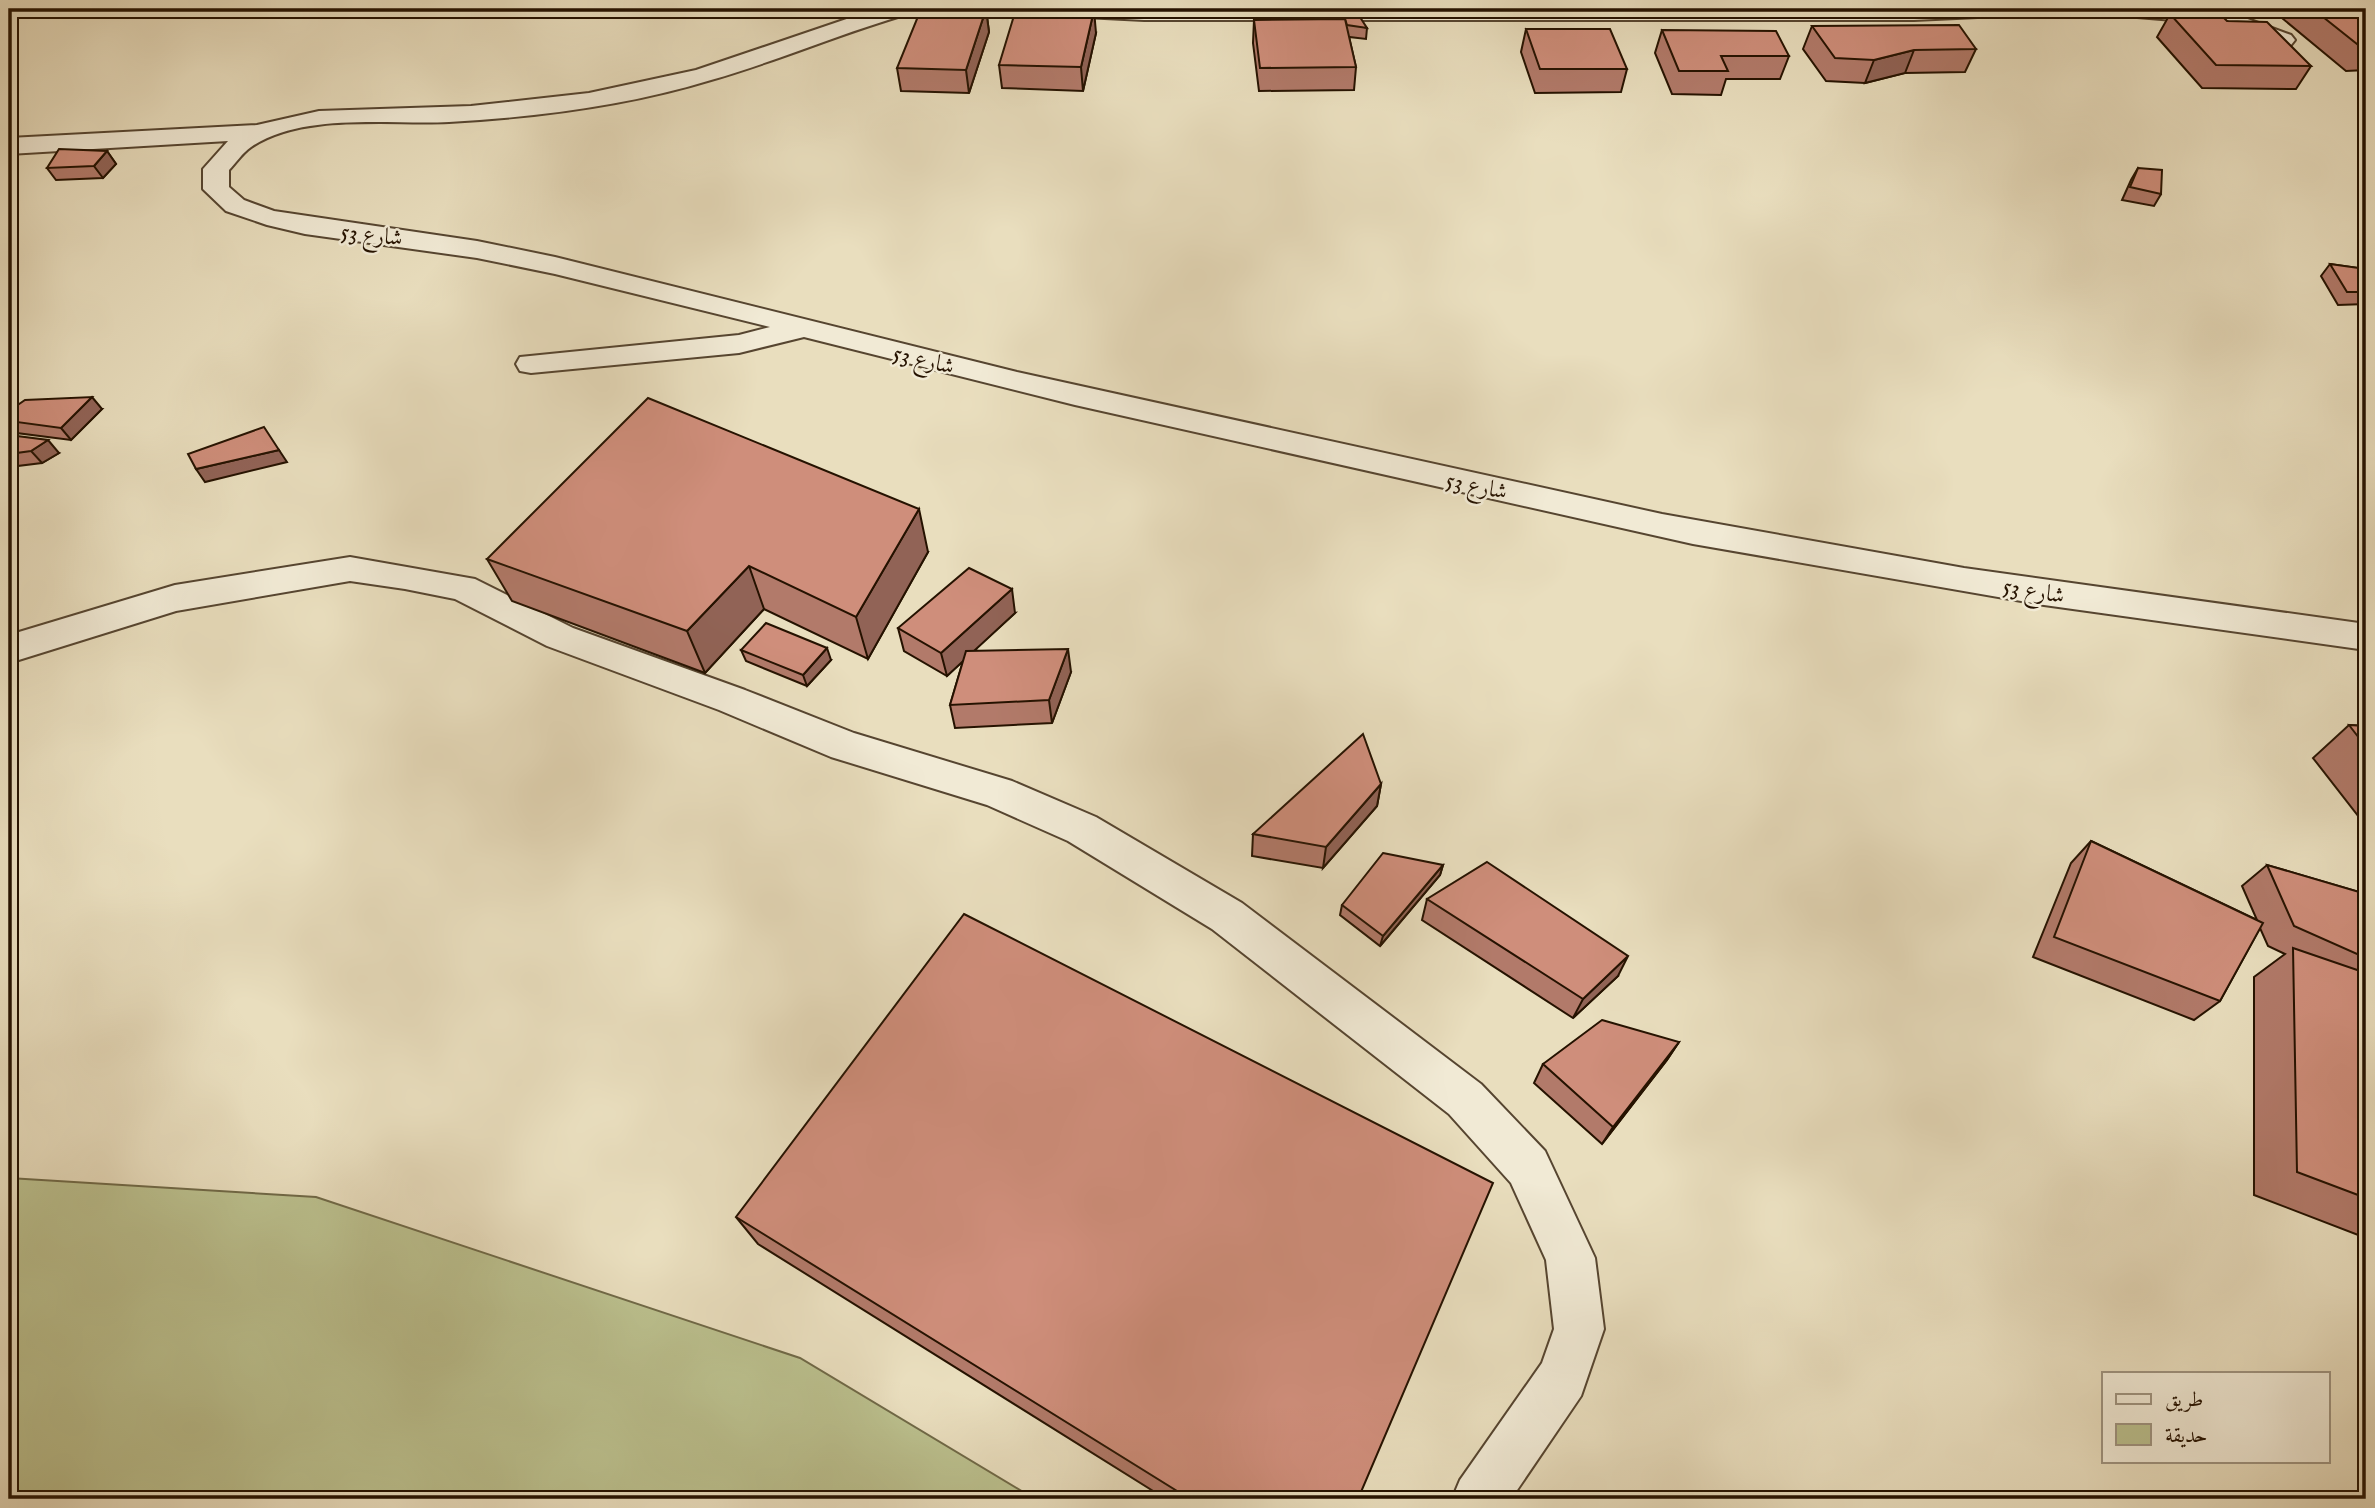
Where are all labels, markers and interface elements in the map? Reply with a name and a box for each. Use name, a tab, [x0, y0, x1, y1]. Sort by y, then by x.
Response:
street label: شارع 53	[339, 217, 404, 258]
street label: شارع 53	[889, 339, 957, 386]
street label: شارع 53	[1443, 466, 1510, 511]
street label: شارع 53	[2000, 572, 2067, 615]
legend	[2102, 1372, 2330, 1462]
text: طريق	[2165, 1387, 2203, 1414]
text: حديقة	[2165, 1423, 2208, 1450]

